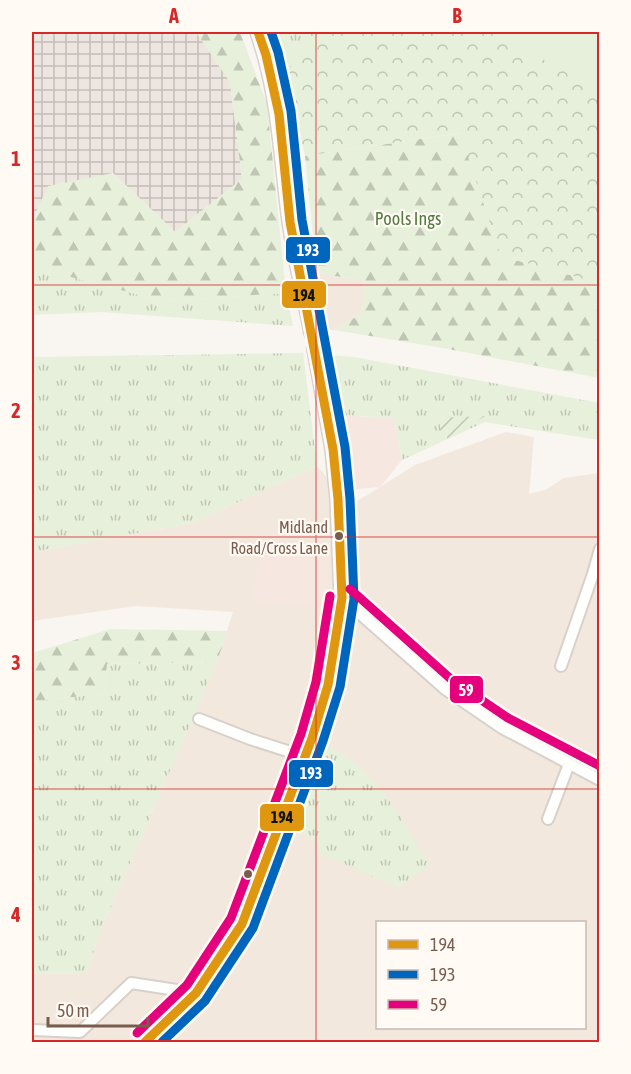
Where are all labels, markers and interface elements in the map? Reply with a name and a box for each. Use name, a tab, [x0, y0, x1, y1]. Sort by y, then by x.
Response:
text: A	[168, 4, 179, 27]
text: B	[452, 4, 462, 27]
text: 1	[11, 147, 21, 170]
park label: Pools Ings	[375, 208, 441, 229]
line badge: 193	[285, 236, 331, 264]
text: 193	[297, 241, 319, 259]
line badge: 194	[281, 280, 327, 309]
text: 194	[293, 286, 316, 304]
text: 2	[11, 399, 21, 422]
place label: Midland Road/Cross Lane	[230, 518, 328, 557]
marker: Midland Road/Cross Lane	[333, 530, 345, 542]
text: 3	[11, 651, 21, 674]
line badge: 59	[449, 675, 484, 704]
text: 59	[458, 681, 474, 699]
line badge: 193	[288, 759, 334, 788]
text: 193	[300, 764, 322, 782]
line badge: 194	[259, 803, 305, 832]
text: 194	[271, 808, 294, 826]
unlabelled marker	[242, 868, 254, 880]
text: 4	[10, 903, 21, 926]
legend	[376, 921, 586, 1029]
text: 194	[430, 934, 455, 955]
text: 193	[430, 964, 455, 985]
scale bar	[48, 990, 148, 1028]
text: 59	[430, 994, 447, 1015]
text: 50 m	[57, 1000, 89, 1021]

